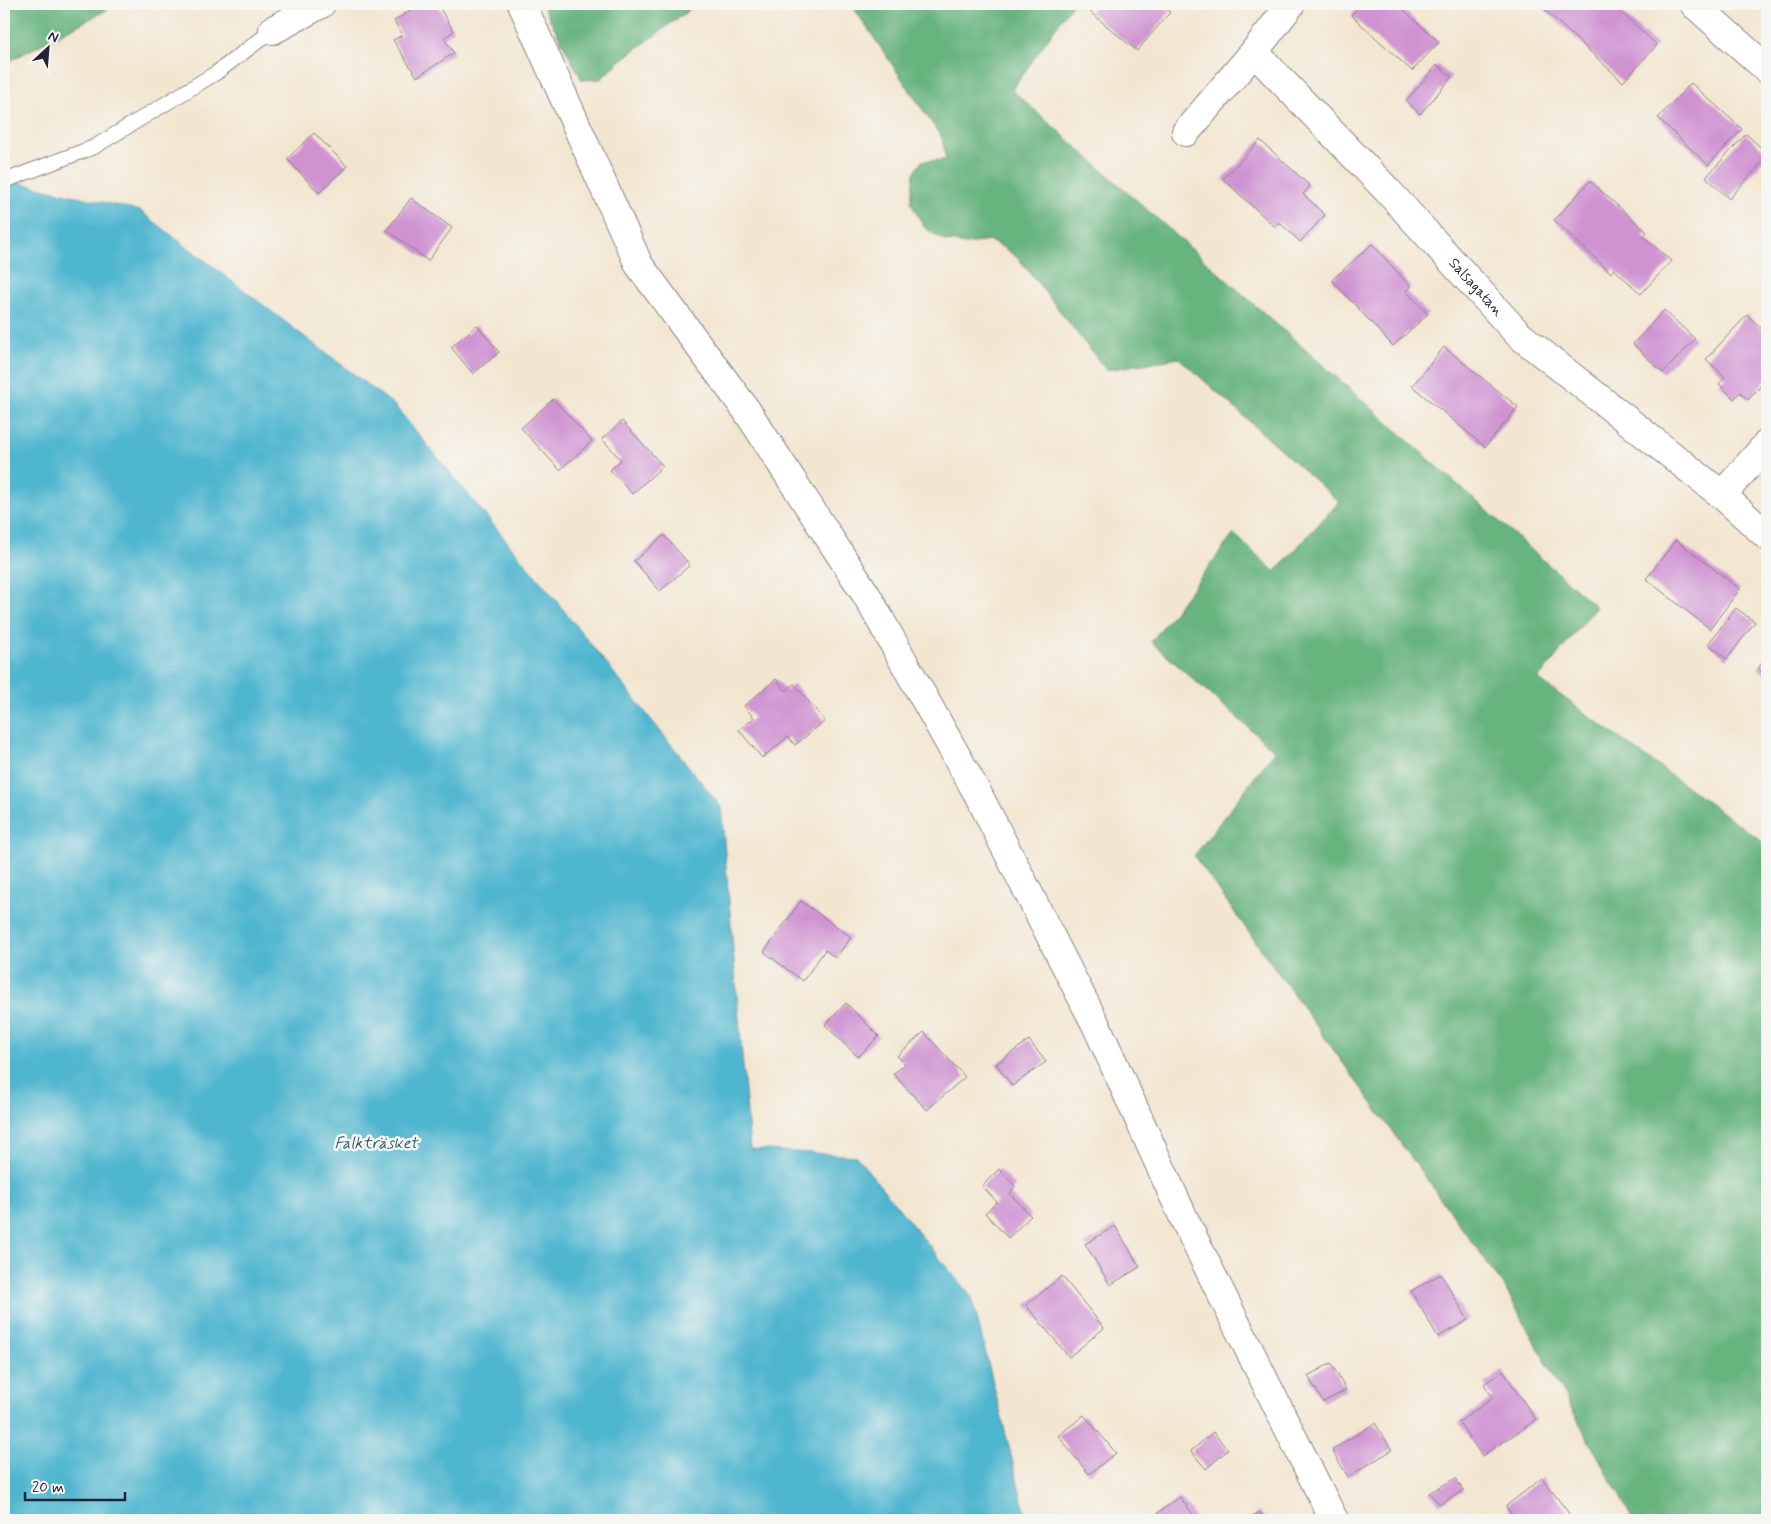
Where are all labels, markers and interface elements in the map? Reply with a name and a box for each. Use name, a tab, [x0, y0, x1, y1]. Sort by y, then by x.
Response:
north arrow	[22, 22, 72, 72]
text: N	[45, 27, 61, 47]
street label: Salsagatan	[1444, 254, 1508, 321]
water label: Falkträsket	[334, 1133, 420, 1154]
scale bar	[25, 1469, 125, 1501]
text: 20 m	[32, 1478, 64, 1498]

